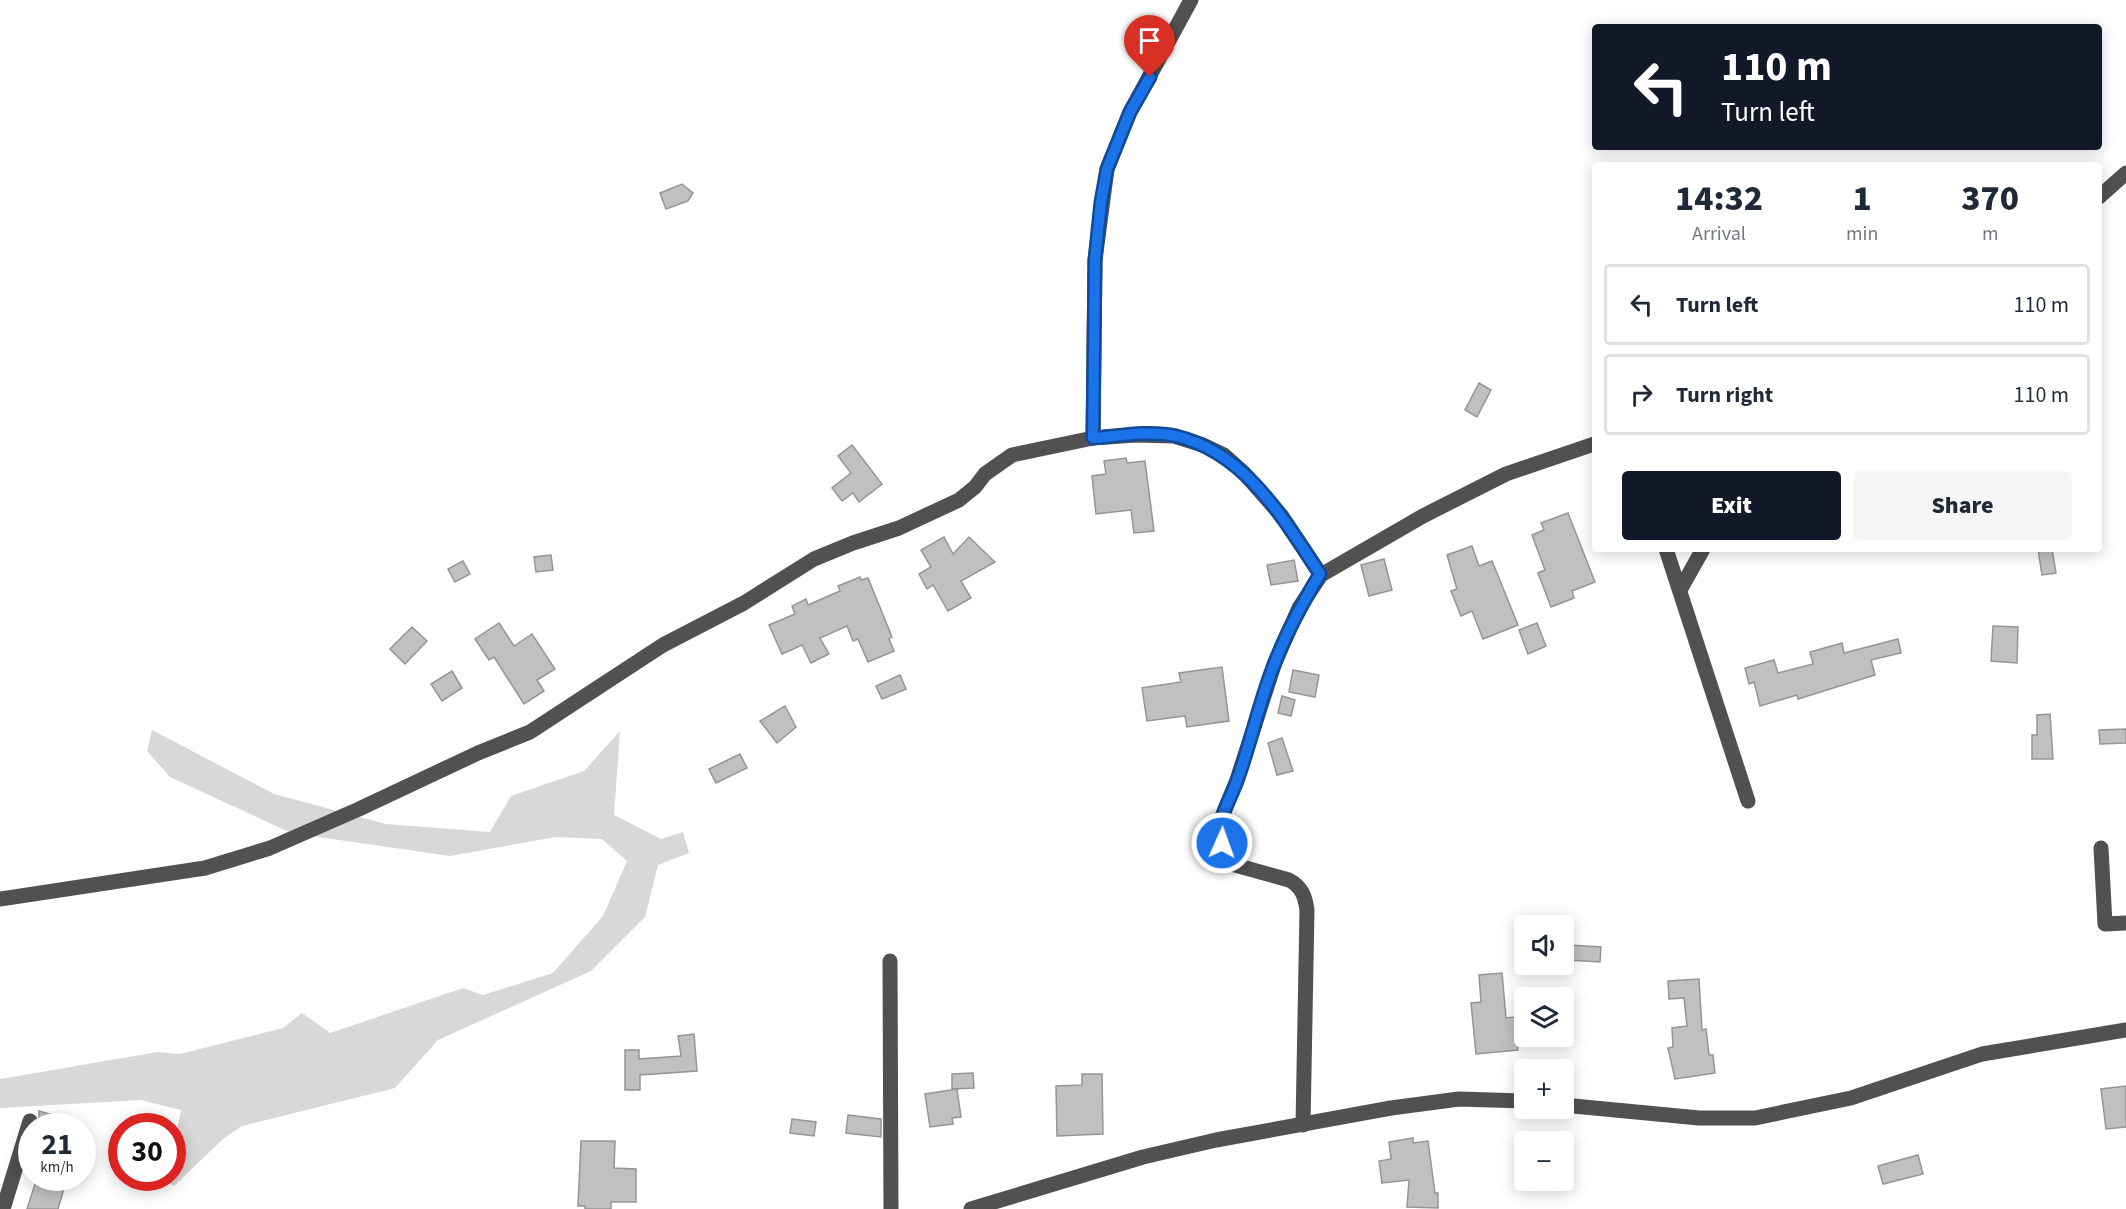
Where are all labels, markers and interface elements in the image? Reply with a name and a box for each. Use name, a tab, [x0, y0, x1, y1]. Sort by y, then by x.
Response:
pin	[1124, 15, 1175, 77]
icon: arrive	[1133, 24, 1166, 57]
text: 110 m	[1721, 37, 1832, 97]
icon: left	[1622, 48, 1700, 126]
text: Turn left	[1721, 93, 1815, 132]
text: 14:32	[1675, 173, 1763, 224]
text: 1	[1853, 173, 1872, 224]
text: 370	[1961, 173, 2019, 224]
text: Arrival	[1692, 220, 1746, 248]
text: min	[1846, 220, 1878, 248]
text: m	[1982, 220, 1998, 248]
icon: left	[1625, 288, 1658, 321]
text: Turn left	[1676, 289, 1758, 321]
text: 110 m	[2014, 289, 2069, 321]
icon: right	[1625, 378, 1658, 411]
text: Turn right	[1676, 379, 1773, 411]
text: 110 m	[2014, 379, 2069, 411]
button: Exit	[1622, 471, 1841, 540]
button: Share	[1853, 471, 2072, 540]
position arrow	[1190, 811, 1254, 875]
map controls	[1514, 915, 1574, 1191]
button: sound	[1514, 915, 1574, 975]
button: layers	[1514, 987, 1574, 1047]
button: +	[1514, 1059, 1574, 1119]
speed limit sign: 30	[108, 1113, 186, 1191]
text: 21	[41, 1123, 73, 1166]
button: −	[1514, 1131, 1574, 1191]
text: km/h	[40, 1157, 74, 1178]

